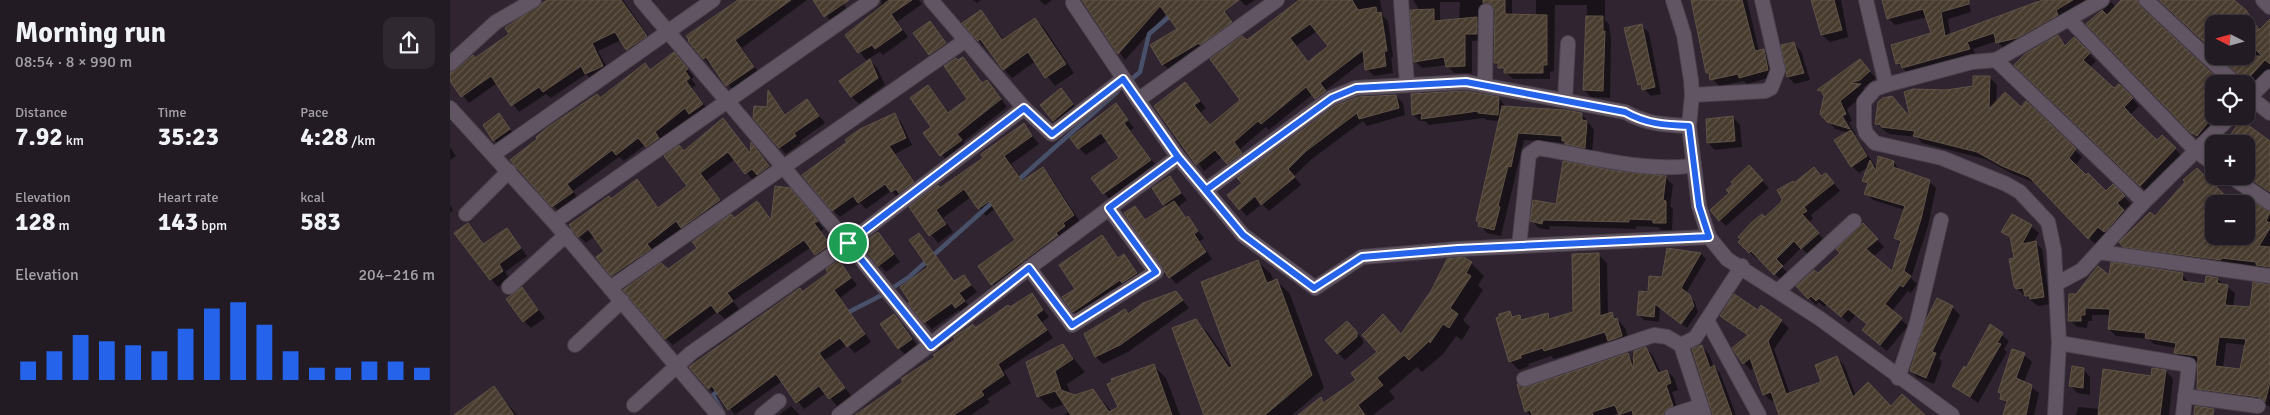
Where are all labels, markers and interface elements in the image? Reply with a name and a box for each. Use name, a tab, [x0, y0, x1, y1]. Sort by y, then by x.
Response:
north arrow	[2205, 15, 2255, 65]
map controls	[2205, 15, 2255, 245]
text: Morning run	[15, 16, 166, 50]
button: share	[383, 17, 435, 69]
text: 08:54 · 8 × 990 m	[15, 52, 132, 72]
button: locate	[2205, 75, 2255, 125]
text: Distance	[15, 104, 67, 121]
text: Time	[158, 104, 187, 121]
text: Pace	[300, 104, 329, 121]
text: 7.92	[15, 121, 63, 152]
text: 35:23	[158, 121, 219, 152]
text: 4:28	[300, 121, 348, 152]
text: km	[63, 132, 84, 149]
text: /km	[348, 132, 375, 149]
button: +	[2205, 135, 2255, 185]
text: Elevation	[15, 189, 71, 206]
text: Heart rate	[158, 189, 218, 206]
text: kcal	[300, 189, 325, 206]
button: −	[2205, 195, 2255, 245]
text: 128	[15, 206, 56, 237]
text: 143	[158, 206, 198, 237]
text: 583	[300, 206, 341, 237]
text: m	[56, 217, 70, 234]
text: bpm	[198, 217, 227, 234]
pin	[827, 222, 869, 264]
icon: arrive	[834, 229, 862, 257]
text: Elevation	[15, 265, 79, 285]
text: 204–216 m	[358, 265, 435, 285]

